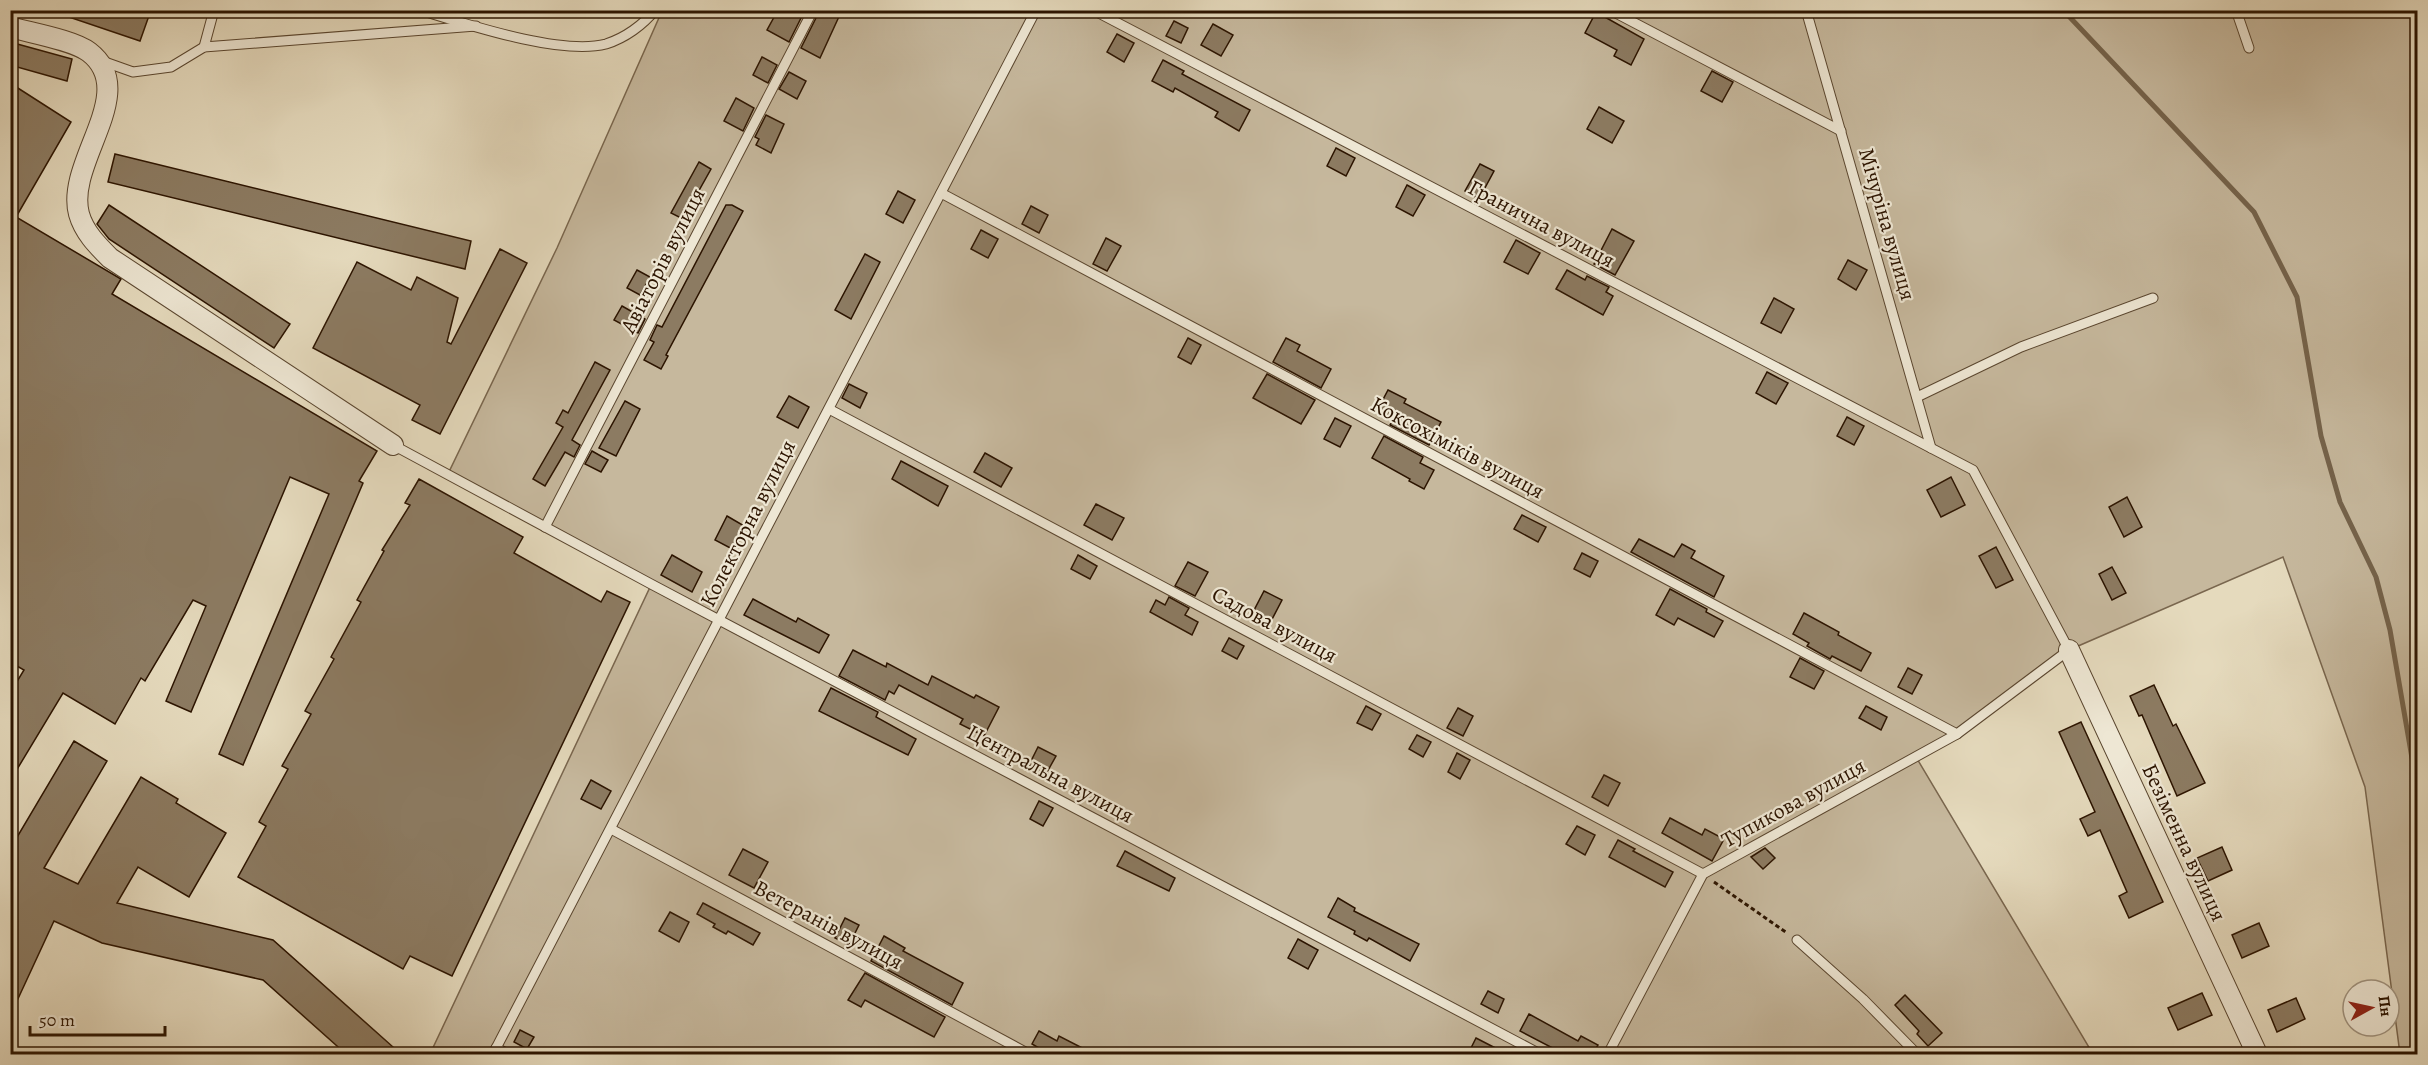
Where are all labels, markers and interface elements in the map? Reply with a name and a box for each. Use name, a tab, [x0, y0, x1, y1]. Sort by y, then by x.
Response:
street label: Мічуріна вулиця	[1851, 145, 1923, 304]
street label: Гранична вулиця	[1463, 173, 1620, 275]
street label: Авіаторів вулиця	[613, 182, 713, 339]
street label: Коксохіміків вулиця	[1365, 389, 1550, 506]
street label: Колекторна вулиця	[693, 435, 803, 612]
street label: Садова вулиця	[1207, 579, 1342, 670]
street label: Центральна вулиця	[962, 717, 1139, 831]
street label: Тупикова вулиця	[1716, 751, 1871, 855]
street label: Безіменна вулиця	[2134, 759, 2234, 926]
street label: Ветеранів вулиця	[748, 873, 909, 977]
north arrow	[2341, 978, 2401, 1038]
text: Пн	[2373, 994, 2397, 1018]
scale bar	[30, 999, 165, 1037]
text: 50 m	[39, 1008, 75, 1032]

